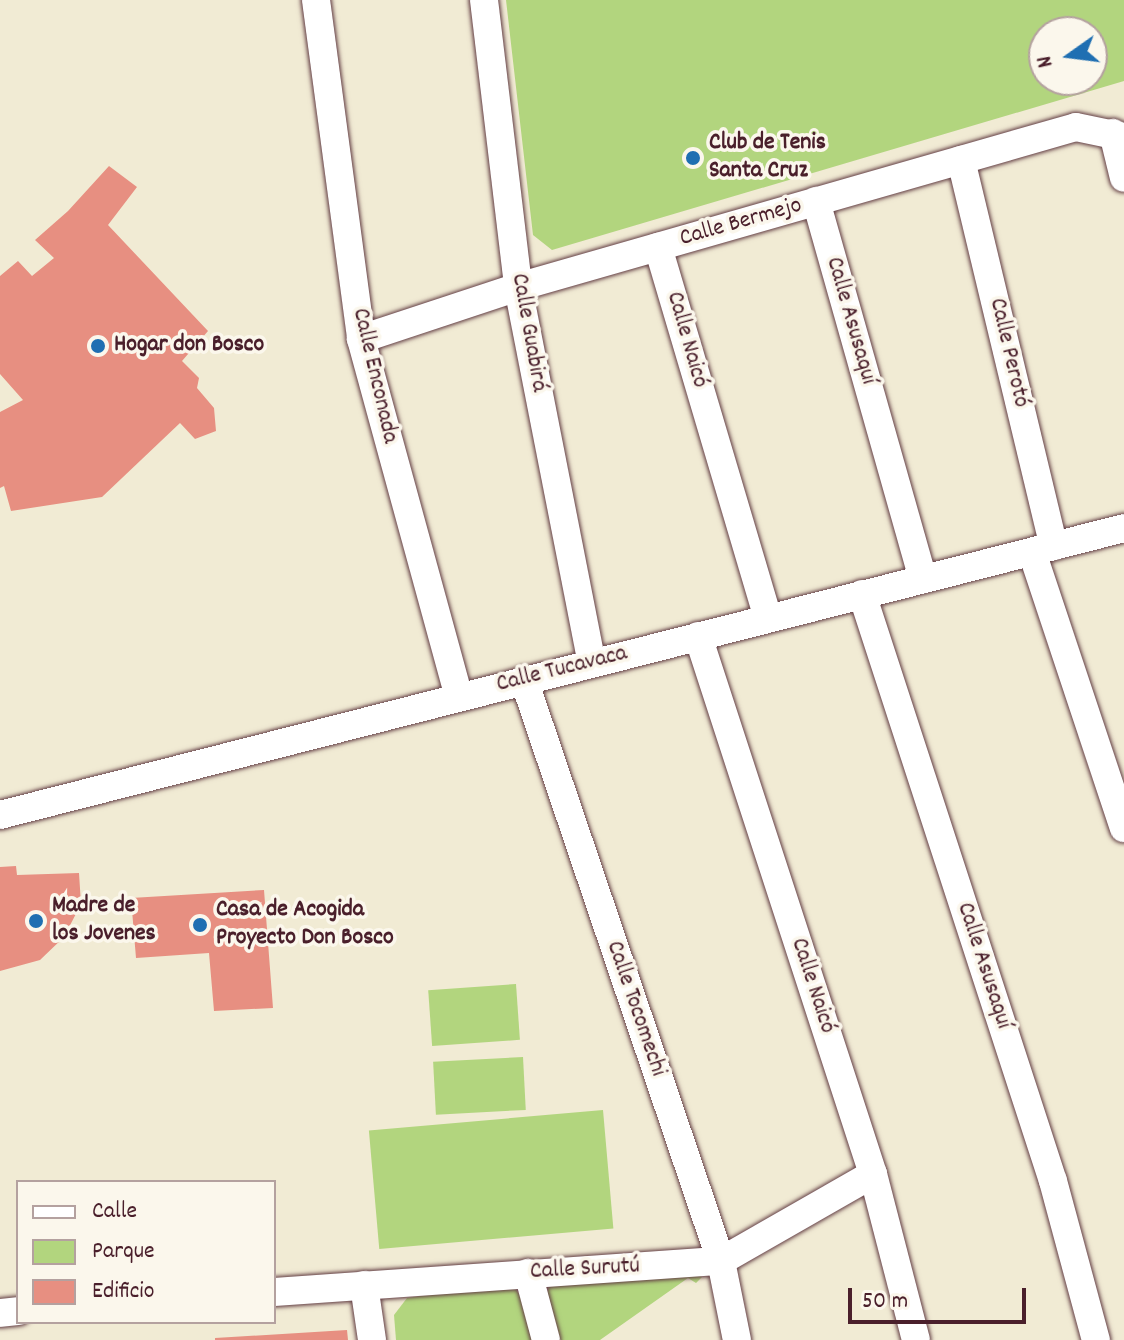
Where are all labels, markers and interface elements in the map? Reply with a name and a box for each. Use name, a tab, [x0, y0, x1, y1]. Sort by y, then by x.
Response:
north arrow	[1028, 16, 1108, 96]
text: N	[1030, 52, 1063, 70]
place label: Club de Tenis Santa Cruz	[709, 130, 826, 186]
marker: Club de Tenis Santa Cruz	[684, 149, 702, 167]
street label: Calle Bermejo	[677, 192, 805, 254]
street label: Calle Asusaquí	[818, 254, 882, 388]
street label: Calle Guabirá	[503, 271, 553, 395]
street label: Calle Naicó	[659, 289, 713, 391]
street label: Calle Perotó	[981, 296, 1035, 410]
street label: Calle Enconada	[344, 306, 404, 446]
place label: Hogar don Bosco	[114, 332, 264, 360]
marker: Hogar don Bosco	[89, 337, 107, 355]
street label: Calle Tucavaca	[494, 640, 630, 700]
place label: Madre de los Jovenes	[52, 893, 156, 949]
place label: Casa de Acogida Proyecto Don Bosco	[216, 897, 394, 953]
street label: Calle Asusaquí	[949, 899, 1017, 1033]
marker: Madre de los Jovenes	[27, 912, 45, 930]
marker: Casa de Acogida Proyecto Don Bosco	[191, 916, 209, 934]
street label: Calle Naicó	[783, 935, 841, 1037]
street label: Calle Tocomechi	[598, 938, 672, 1080]
legend	[16, 1180, 276, 1324]
text: Calle	[92, 1195, 137, 1229]
text: Parque	[92, 1235, 155, 1269]
street label: Calle Surutú	[529, 1253, 641, 1287]
scale bar	[852, 1272, 1030, 1322]
text: Edificio	[92, 1275, 154, 1309]
text: 50 m	[862, 1285, 908, 1319]

